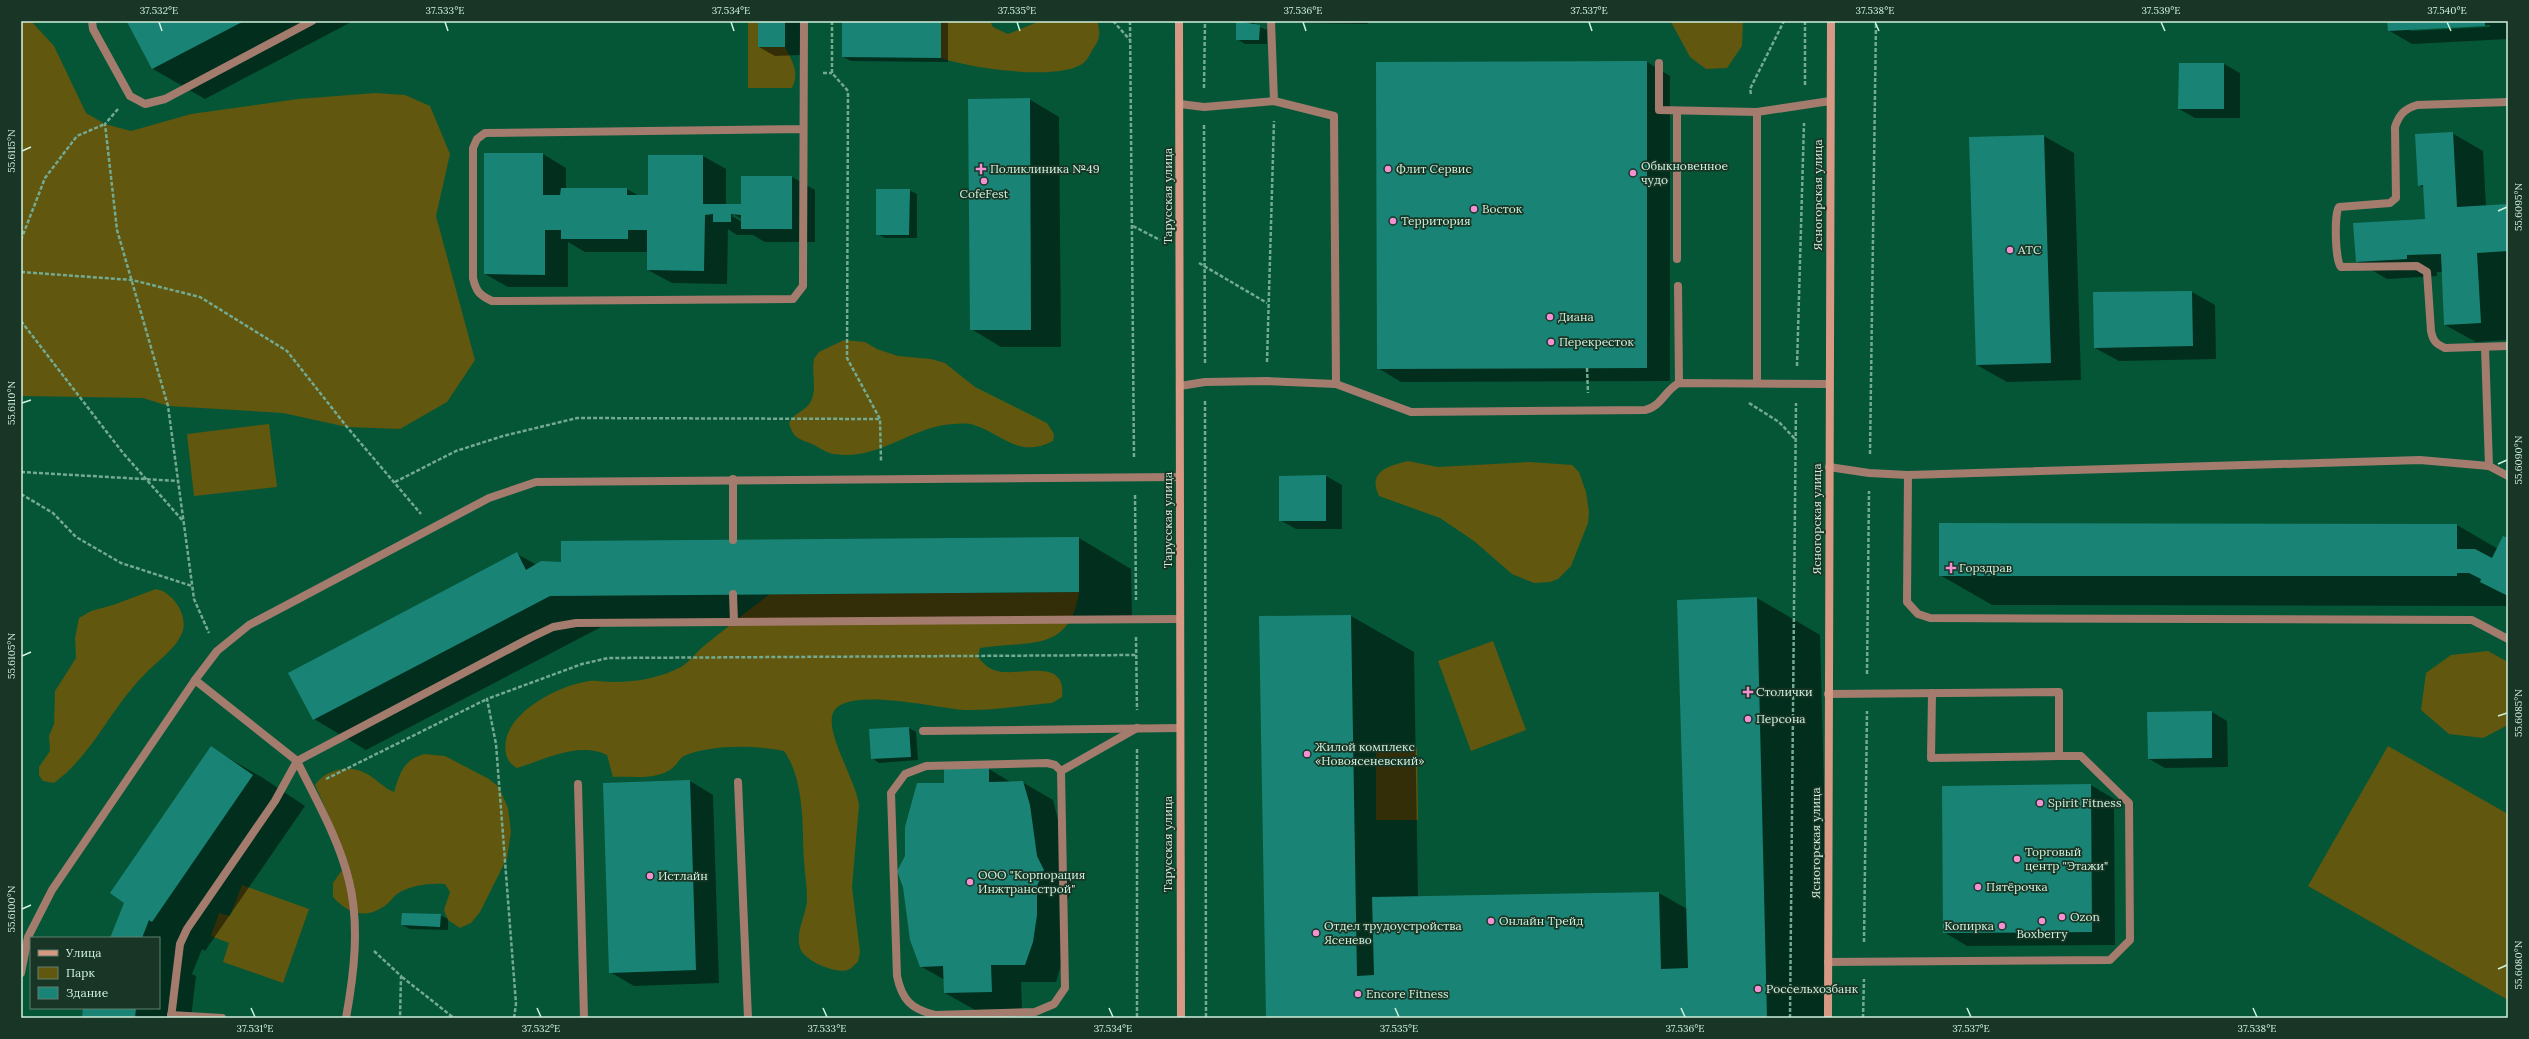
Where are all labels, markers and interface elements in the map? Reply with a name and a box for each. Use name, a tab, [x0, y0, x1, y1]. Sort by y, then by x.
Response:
text: 37.532°E	[140, 4, 178, 17]
text: 37.533°E	[426, 4, 464, 17]
text: 37.534°E	[712, 4, 750, 17]
text: 37.535°E	[998, 4, 1036, 17]
text: 37.536°E	[1283, 4, 1323, 17]
text: 37.537°E	[1570, 4, 1608, 17]
text: 37.538°E	[1856, 4, 1894, 17]
text: 37.539°E	[2141, 4, 2181, 17]
text: 37.540°E	[2427, 4, 2467, 17]
text: 55.6115°N	[5, 129, 18, 173]
street label: Ясногорская улица	[1810, 139, 1825, 251]
street label: Тарусская улица	[1160, 148, 1175, 244]
place label: Обыкновенное чудо	[1641, 158, 1729, 187]
place label: Поликлиника №49	[990, 161, 1100, 176]
place label: Флит Сервис	[1396, 161, 1472, 176]
marker: Поликлиника №49	[975, 163, 987, 175]
marker: Флит Сервис	[1383, 164, 1393, 174]
marker: Обыкновенное чудо	[1628, 168, 1638, 178]
marker: CofeFest	[979, 176, 989, 186]
text: 55.6095°N	[2512, 183, 2525, 231]
place label: CofeFest	[960, 186, 1009, 201]
place label: Восток	[1482, 201, 1523, 216]
marker: Восток	[1469, 204, 1479, 214]
place label: Территория	[1401, 213, 1471, 228]
marker: Территория	[1388, 216, 1398, 226]
place label: АТС	[2017, 242, 2042, 257]
marker: АТС	[2005, 245, 2015, 255]
place label: Диана	[1558, 309, 1594, 324]
marker: Диана	[1545, 312, 1555, 322]
place label: Перекресток	[1559, 334, 1634, 349]
marker: Перекресток	[1546, 337, 1556, 347]
text: 55.6110°N	[5, 381, 18, 425]
text: 55.6090°N	[2512, 435, 2525, 484]
street label: Ясногорская улица	[1809, 463, 1824, 575]
street label: Тарусская улица	[1160, 472, 1175, 568]
place label: Горздрав	[1959, 560, 2012, 575]
marker: Горздрав	[1946, 563, 1956, 573]
text: 55.6105°N	[5, 633, 18, 679]
place label: Столички	[1756, 684, 1813, 699]
marker: Столички	[1743, 687, 1753, 697]
text: 55.6085°N	[2512, 689, 2525, 737]
place label: Персона	[1756, 711, 1806, 726]
marker: Персона	[1743, 714, 1753, 724]
place label: Жилой комплекс «Новоясеневский»	[1315, 739, 1425, 768]
marker: Жилой комплекс «Новоясеневский»	[1302, 749, 1312, 759]
street label: Ясногорская улица	[1808, 787, 1823, 899]
place label: Spirit Fitness	[2048, 795, 2122, 810]
street label: Тарусская улица	[1160, 796, 1175, 892]
marker: Spirit Fitness	[2035, 798, 2045, 808]
place label: Торговый центр "Этажи"	[2025, 844, 2108, 873]
marker: Торговый центр "Этажи"	[2012, 854, 2022, 864]
place label: ООО "Корпорация Инжтрансстрой"	[978, 867, 1085, 896]
place label: Истлайн	[658, 868, 708, 883]
marker: Истлайн	[645, 871, 655, 881]
marker: ООО "Корпорация Инжтрансстрой"	[965, 877, 975, 887]
place label: Пятёрочка	[1986, 879, 2048, 894]
marker: Пятёрочка	[1973, 882, 1983, 892]
text: 55.6100°N	[5, 885, 18, 932]
place label: Ozon	[2070, 909, 2100, 924]
marker: Ozon	[2057, 912, 2067, 922]
place label: Онлайн Трейд	[1499, 913, 1583, 928]
marker: Онлайн Трейд	[1486, 916, 1496, 926]
marker: Boxberry	[2037, 916, 2047, 926]
place label: Отдел трудоустройства Ясенево	[1324, 918, 1462, 947]
place label: Копирка	[1944, 918, 1994, 933]
marker: Копирка	[1997, 921, 2007, 931]
place label: Boxberry	[2016, 926, 2068, 941]
marker: Отдел трудоустройства Ясенево	[1311, 928, 1321, 938]
legend	[30, 937, 160, 1009]
text: 55.6080°N	[2512, 940, 2525, 989]
text: Улица	[65, 945, 102, 960]
text: Парк	[66, 965, 95, 980]
place label: Россельхозбанк	[1766, 981, 1859, 996]
marker: Россельхозбанк	[1753, 984, 1763, 994]
text: Здание	[66, 985, 109, 1000]
place label: Encore Fitness	[1366, 986, 1449, 1001]
marker: Encore Fitness	[1353, 989, 1363, 999]
text: 37.531°E	[237, 1022, 273, 1035]
text: 37.532°E	[522, 1022, 560, 1035]
text: 37.533°E	[808, 1022, 846, 1035]
text: 37.534°E	[1094, 1022, 1132, 1035]
text: 37.535°E	[1380, 1022, 1418, 1035]
text: 37.536°E	[1665, 1022, 1705, 1035]
text: 37.537°E	[1952, 1022, 1990, 1035]
text: 37.538°E	[2238, 1022, 2276, 1035]

